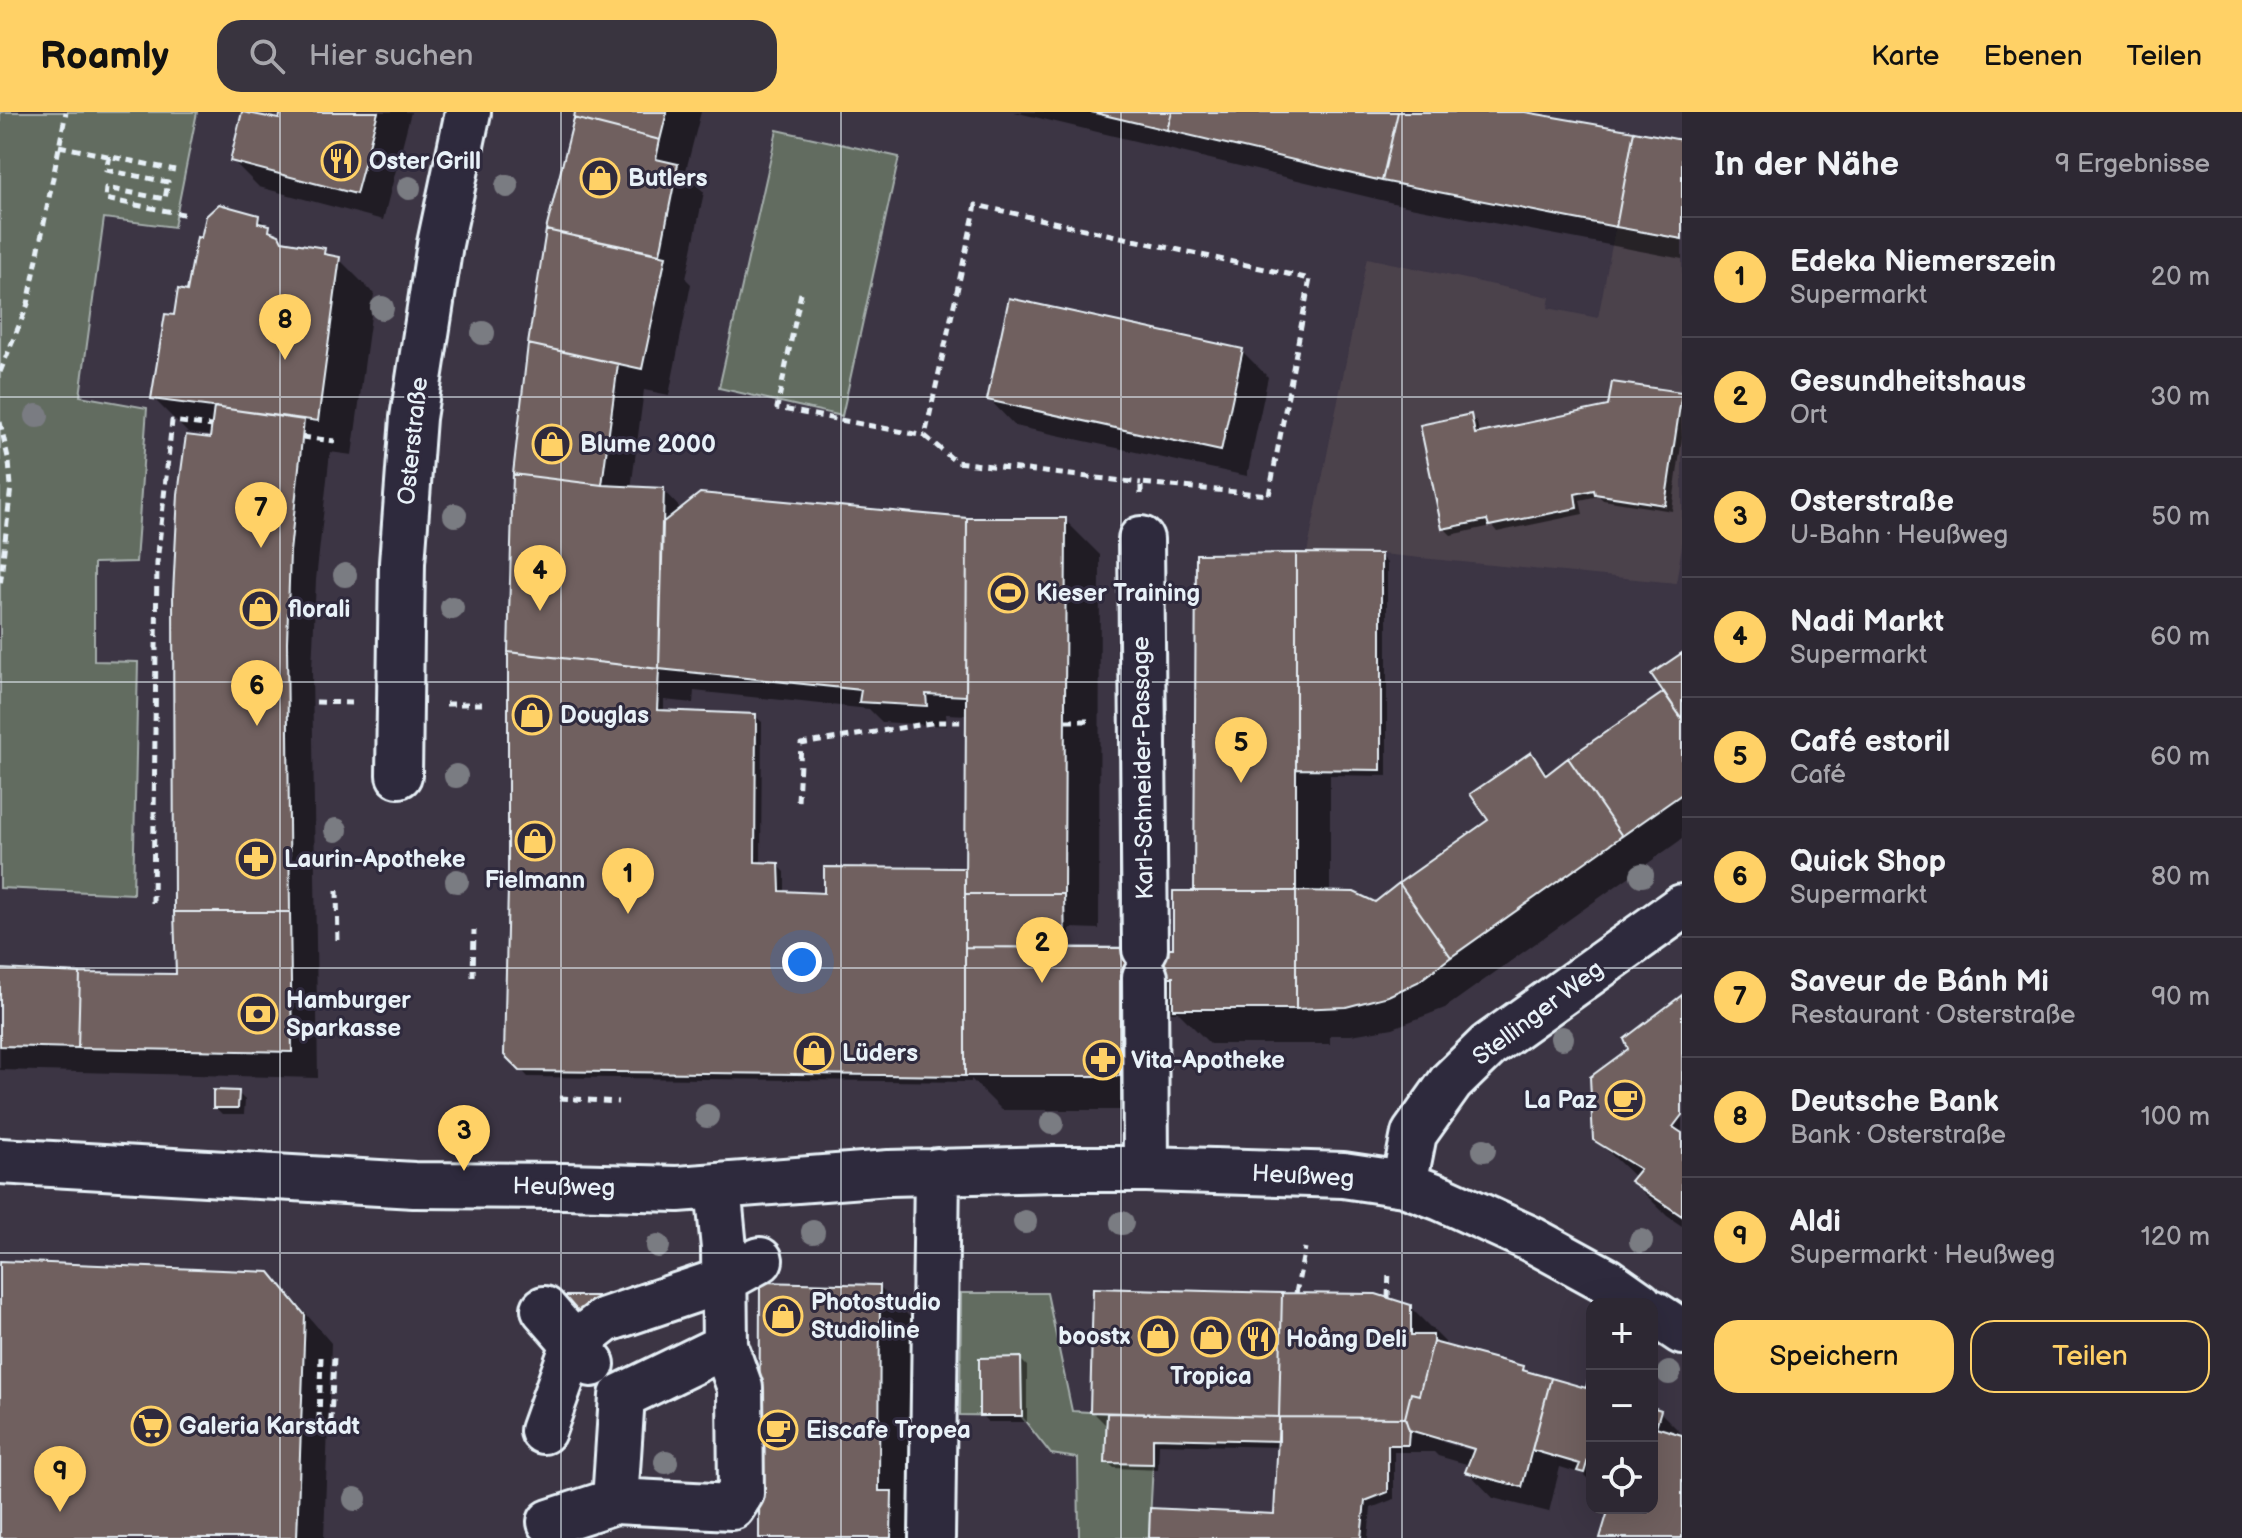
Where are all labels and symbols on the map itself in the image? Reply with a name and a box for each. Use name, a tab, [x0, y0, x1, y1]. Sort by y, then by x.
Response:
restaurant icon: Oster Grill	[320, 140, 362, 182]
place label: Oster Grill	[369, 147, 481, 176]
shop icon: Butlers	[579, 157, 621, 199]
place label: Butlers	[628, 164, 708, 193]
pin: 8	[259, 294, 311, 360]
street label: Osterstraße	[392, 376, 434, 506]
shop icon: Blume 2000	[531, 423, 573, 465]
place label: Blume 2000	[580, 430, 716, 459]
pin: 7	[235, 482, 287, 548]
pin: 4	[514, 545, 566, 611]
sports icon: Kieser Training	[987, 572, 1029, 614]
place label: Kieser Training	[1036, 579, 1200, 608]
shop icon: florali	[239, 588, 281, 630]
place label: florali	[288, 595, 350, 624]
street label: Karl-Schneider-Passage	[1126, 636, 1160, 900]
pin: 6	[231, 660, 283, 726]
shop icon: Douglas	[511, 694, 553, 736]
place label: Douglas	[560, 701, 649, 730]
pin: 5	[1215, 717, 1267, 783]
shop icon: Fielmann	[514, 820, 556, 862]
pharmacy icon: Laurin-Apotheke	[235, 838, 277, 880]
place label: Laurin-Apotheke	[284, 845, 466, 874]
pin: 1	[602, 848, 654, 914]
place label: Fielmann	[485, 866, 585, 895]
pin: 2	[1016, 917, 1068, 983]
your location	[782, 942, 822, 982]
street label: Stellinger Weg	[1467, 954, 1609, 1072]
place label: Hamburger Sparkasse	[286, 986, 411, 1043]
bank icon: Hamburger Sparkasse	[237, 993, 279, 1035]
shop icon: Lüders	[793, 1032, 835, 1074]
place label: Lüders	[842, 1039, 918, 1068]
pharmacy icon: Vita-Apotheke	[1082, 1039, 1124, 1081]
place label: Vita-Apotheke	[1131, 1046, 1285, 1075]
cafe icon: La Paz	[1604, 1079, 1646, 1121]
place label: La Paz	[1524, 1086, 1597, 1115]
pin: 3	[438, 1105, 490, 1171]
street label: Heußweg	[1251, 1159, 1355, 1193]
street label: Heußweg	[512, 1172, 616, 1202]
place label: Photostudio Studioline	[811, 1288, 941, 1345]
shop icon: Photostudio Studioline	[762, 1295, 804, 1337]
shop icon: boostx	[1137, 1315, 1179, 1357]
shop icon: Tropica	[1190, 1316, 1232, 1358]
restaurant icon: Hoång Deli	[1237, 1318, 1279, 1360]
place label: boostx	[1058, 1322, 1130, 1351]
place label: Hoång Deli	[1286, 1325, 1407, 1354]
place label: Tropica	[1170, 1362, 1252, 1391]
supermarket icon: Galeria Karstadt	[130, 1405, 172, 1447]
cafe icon: Eiscafe Tropea	[757, 1409, 799, 1451]
place label: Galeria Karstadt	[179, 1412, 360, 1441]
place label: Eiscafe Tropea	[806, 1416, 971, 1445]
pin: 9	[34, 1446, 86, 1512]

